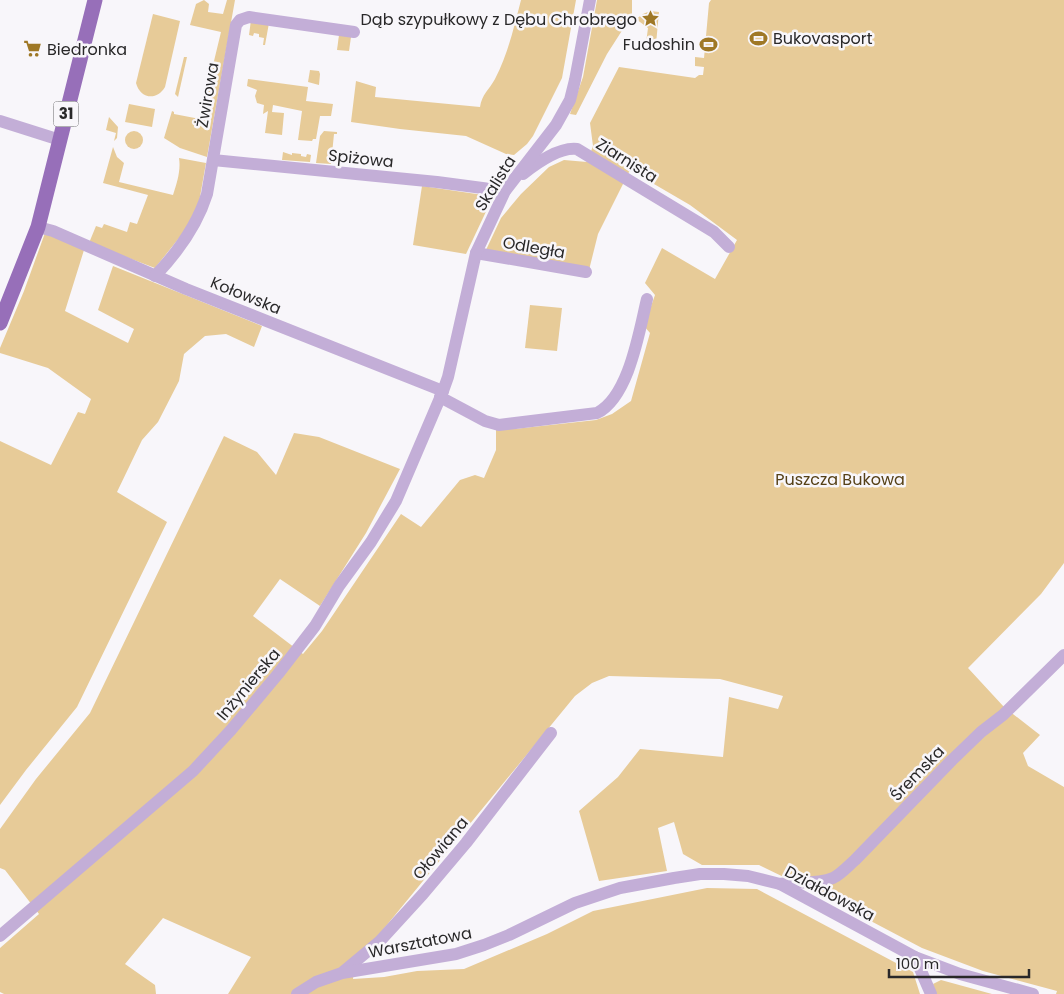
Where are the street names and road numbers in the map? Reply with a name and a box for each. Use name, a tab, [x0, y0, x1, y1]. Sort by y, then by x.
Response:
street label: Żwirowa	[190, 61, 225, 130]
road number: 31	[54, 102, 78, 126]
street label: Ziarnista	[592, 133, 662, 188]
street label: Spiżowa	[327, 144, 395, 173]
street label: Skalista	[469, 151, 521, 215]
street label: Odległa	[501, 231, 567, 264]
street label: Kołowska	[207, 271, 285, 320]
street label: Inżynierska	[211, 643, 285, 725]
street label: Śremska	[885, 740, 950, 806]
street label: Ołowiana	[407, 812, 474, 885]
street label: Działdowska	[781, 860, 879, 927]
street label: Warsztatowa	[367, 921, 474, 964]

